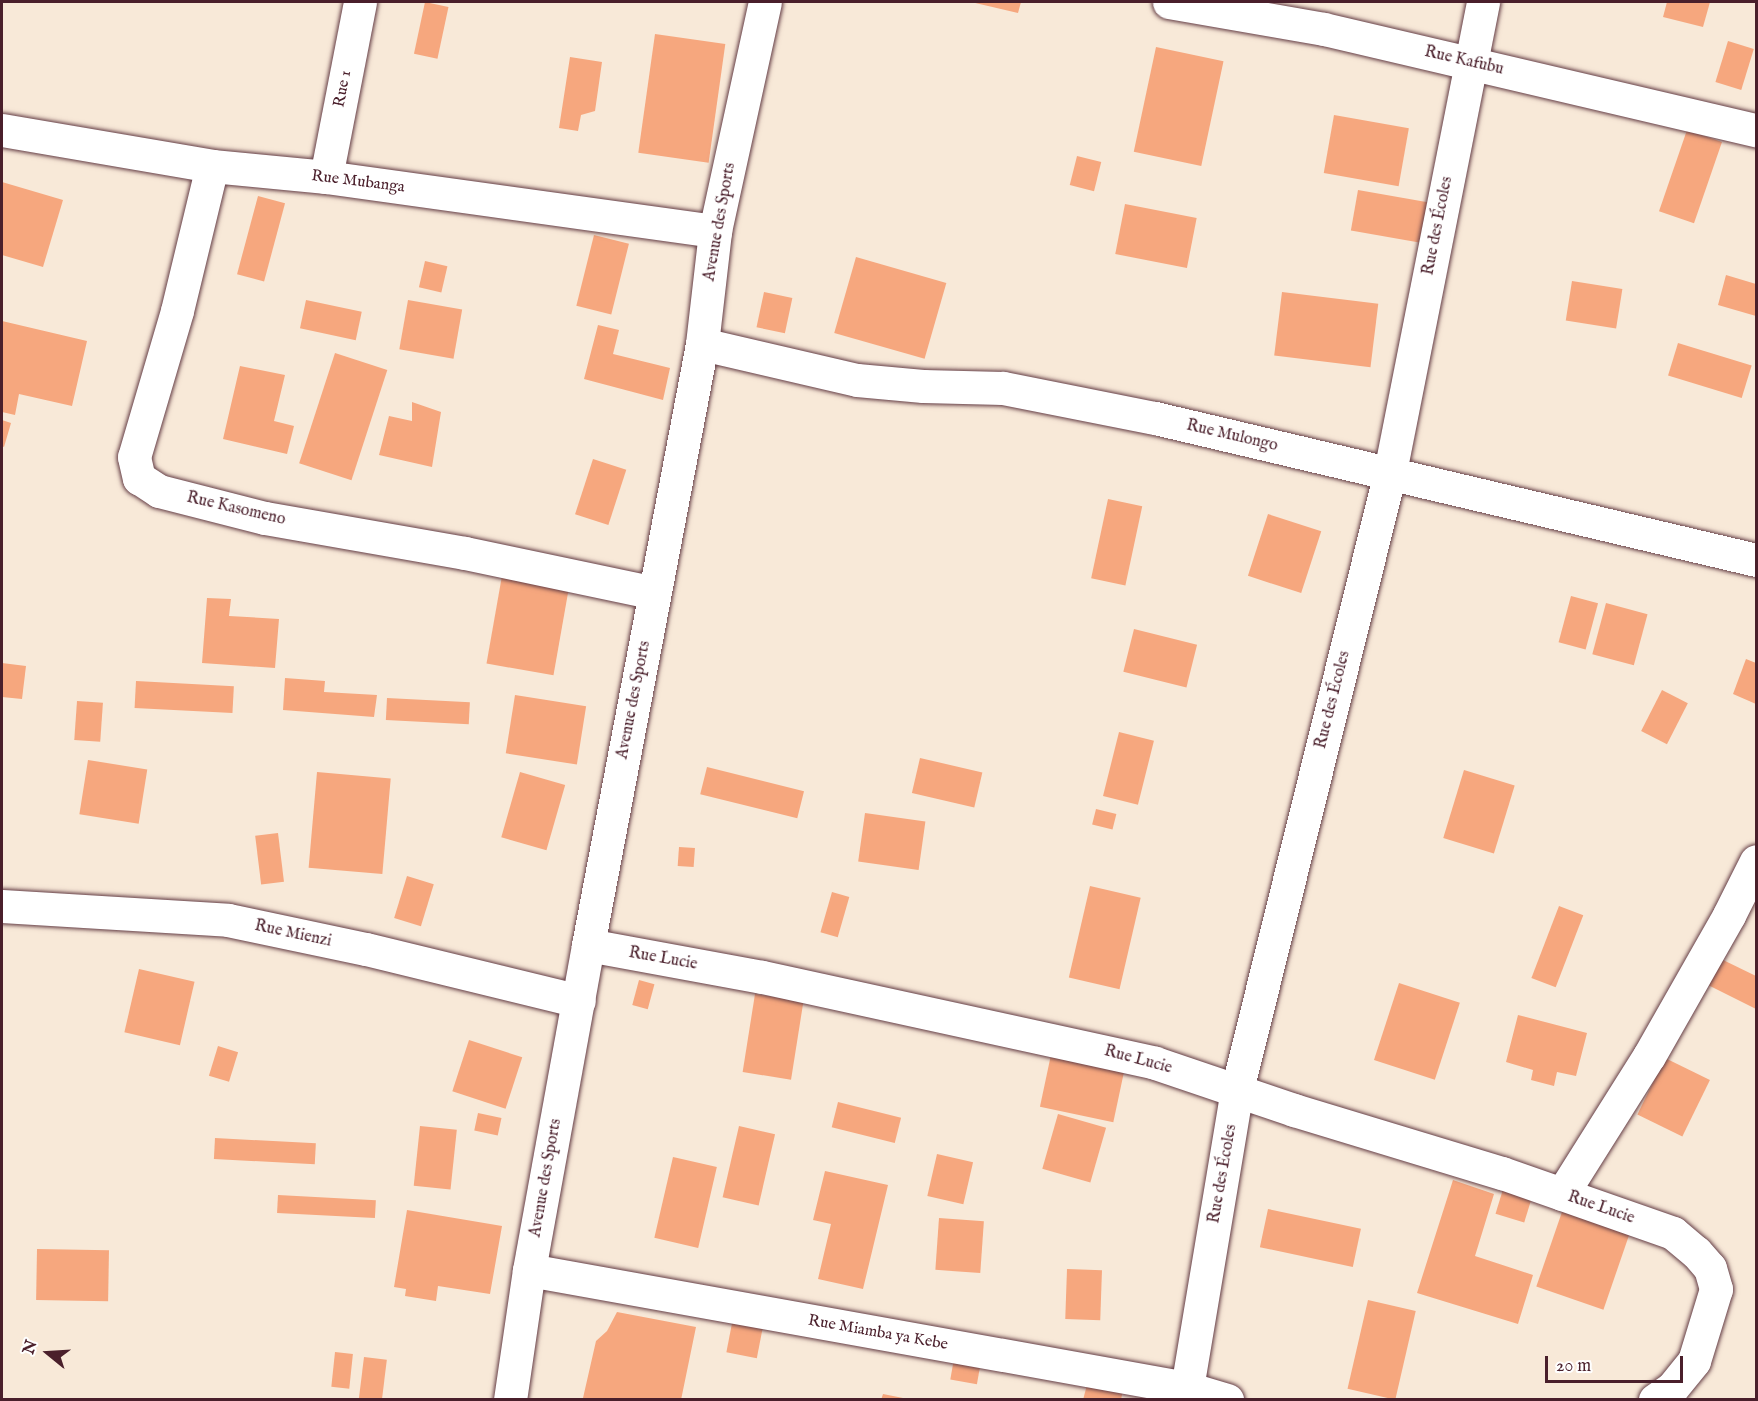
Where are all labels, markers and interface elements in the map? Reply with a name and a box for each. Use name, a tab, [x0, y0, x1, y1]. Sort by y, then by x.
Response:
street label: Rue Kafubu	[1423, 43, 1505, 79]
street label: Rue 1	[330, 69, 356, 109]
street label: Avenue des Sports	[700, 161, 740, 283]
street label: Rue Mubanga	[310, 167, 406, 197]
street label: Rue des Écoles	[1419, 175, 1457, 277]
street label: Rue Mulongo	[1185, 416, 1279, 456]
street label: Rue Kasomeno	[185, 488, 287, 530]
street label: Avenue des Sports	[613, 639, 655, 761]
street label: Rue des Écoles	[1312, 649, 1354, 751]
street label: Rue Mienzi	[253, 916, 333, 952]
street label: Rue Lucie	[627, 944, 699, 974]
street label: Rue Lucie	[1102, 1042, 1174, 1078]
street label: Avenue des Sports	[526, 1117, 566, 1239]
street label: Rue des Écoles	[1205, 1123, 1241, 1225]
street label: Rue Lucie	[1565, 1188, 1637, 1228]
street label: Rue Miamba ya Kebe	[807, 1311, 949, 1355]
north arrow	[18, 1323, 78, 1383]
text: N	[19, 1338, 43, 1357]
scale bar	[1548, 1344, 1686, 1382]
text: 20 m	[1556, 1355, 1591, 1378]

